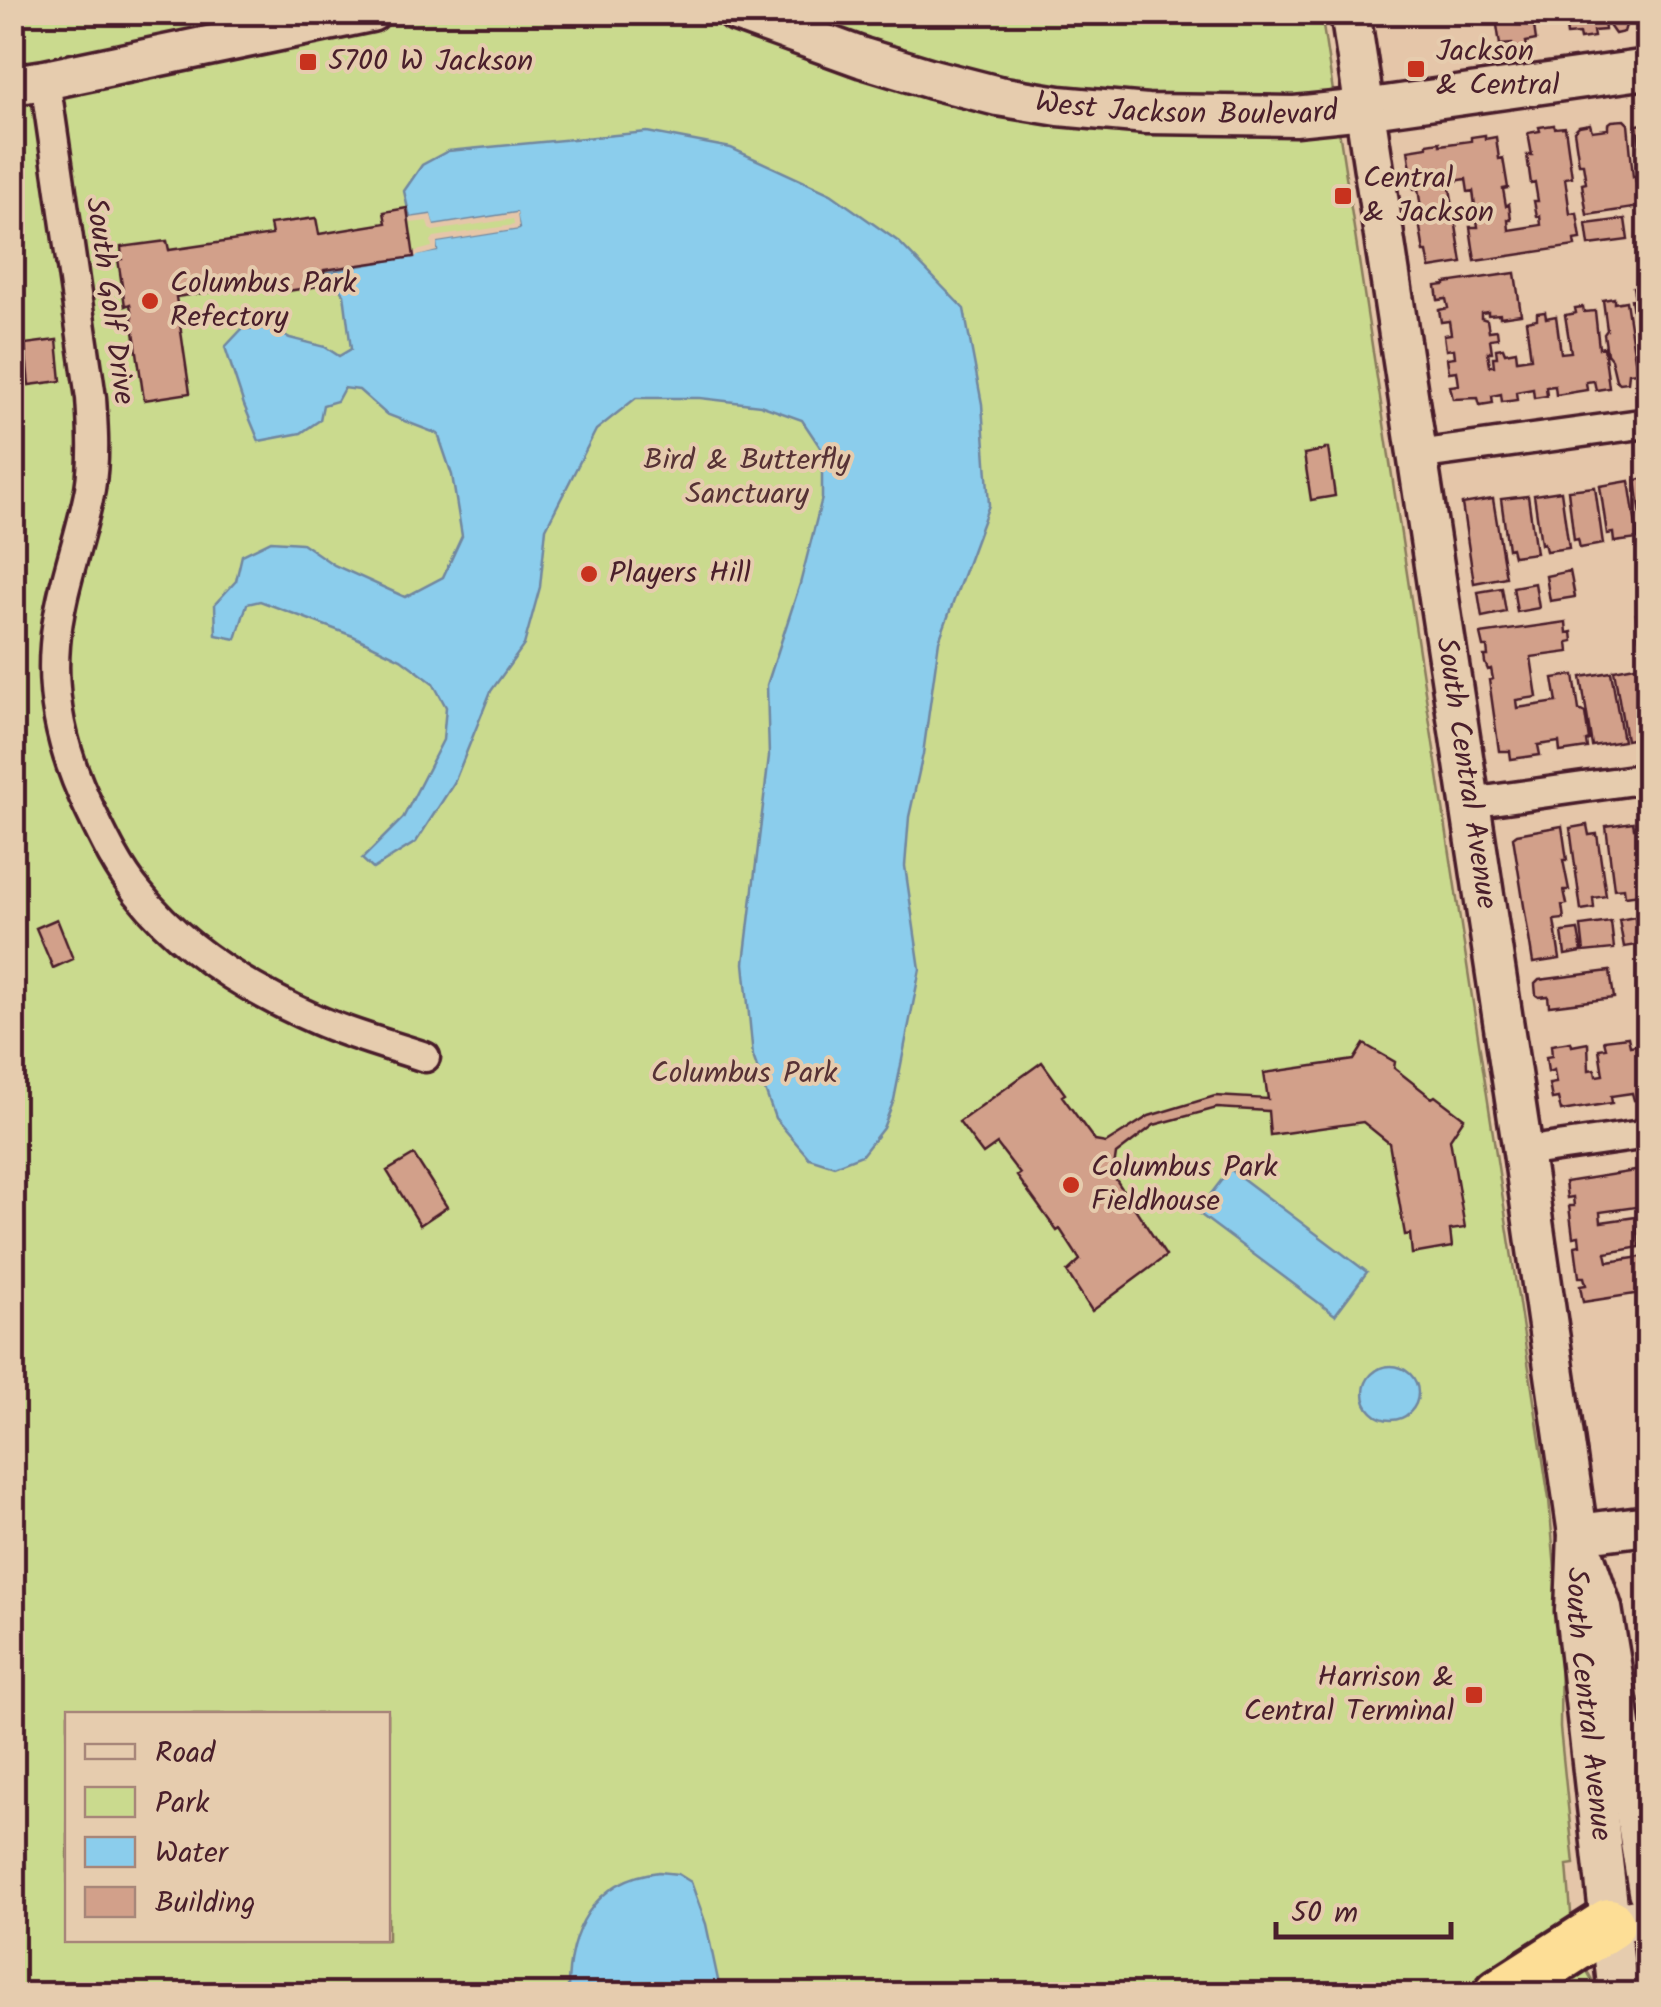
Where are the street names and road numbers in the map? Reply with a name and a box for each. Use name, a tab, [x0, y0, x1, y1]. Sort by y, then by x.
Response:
street label: West Jackson Boulevard	[1032, 78, 1341, 140]
street label: South Golf Drive	[71, 194, 147, 408]
street label: South Central Avenue	[1421, 634, 1510, 913]
street label: South Central Avenue	[1551, 1567, 1625, 1843]

